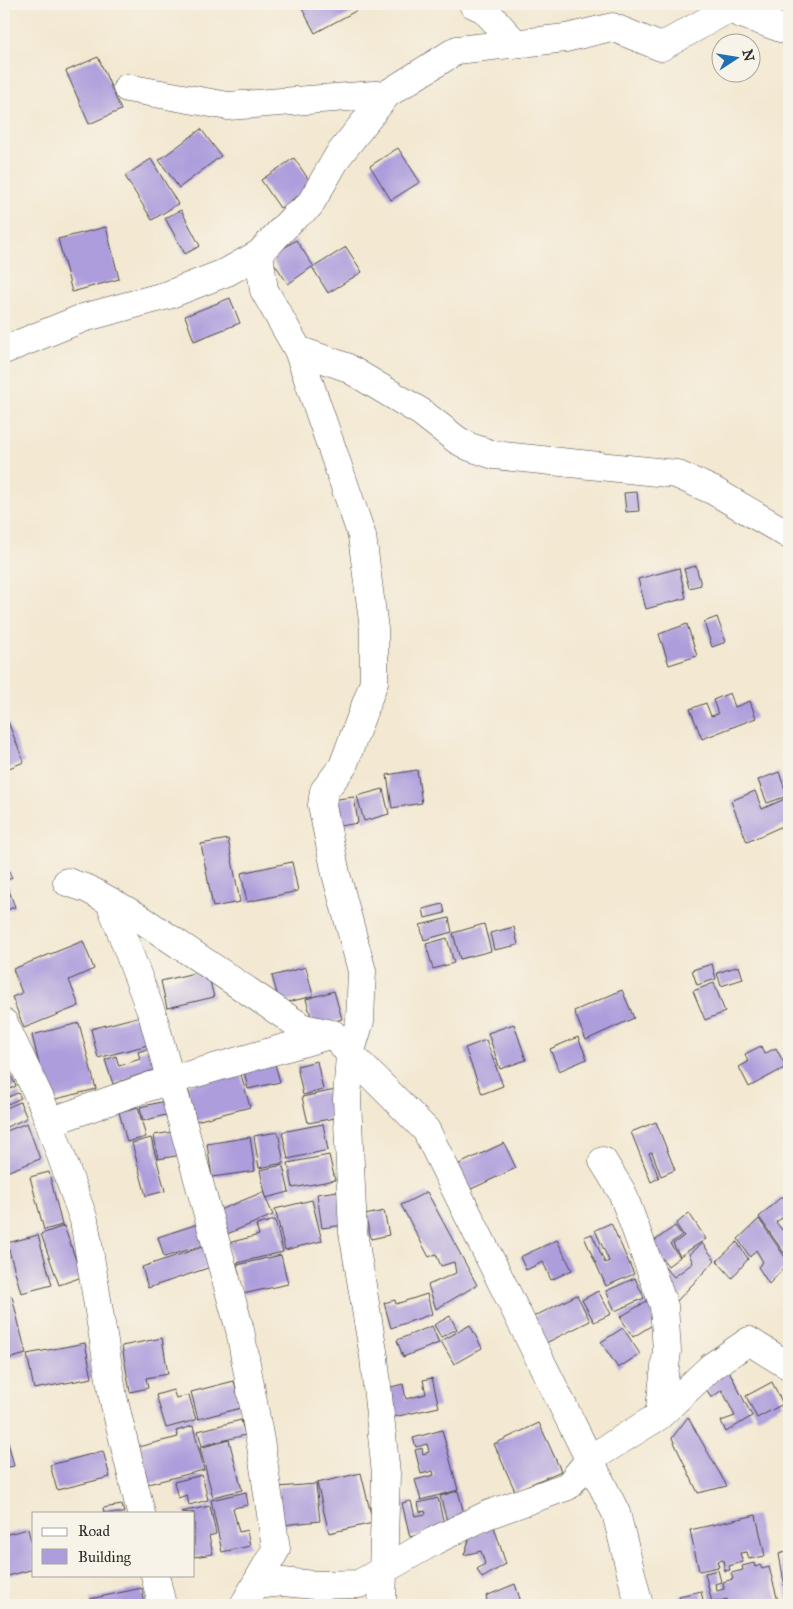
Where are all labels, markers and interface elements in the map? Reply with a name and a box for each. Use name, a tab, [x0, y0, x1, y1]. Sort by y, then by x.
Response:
north arrow	[710, 32, 760, 82]
text: N	[739, 48, 758, 63]
legend	[32, 1512, 195, 1576]
text: Road	[78, 1522, 110, 1540]
text: Building	[78, 1548, 132, 1566]

